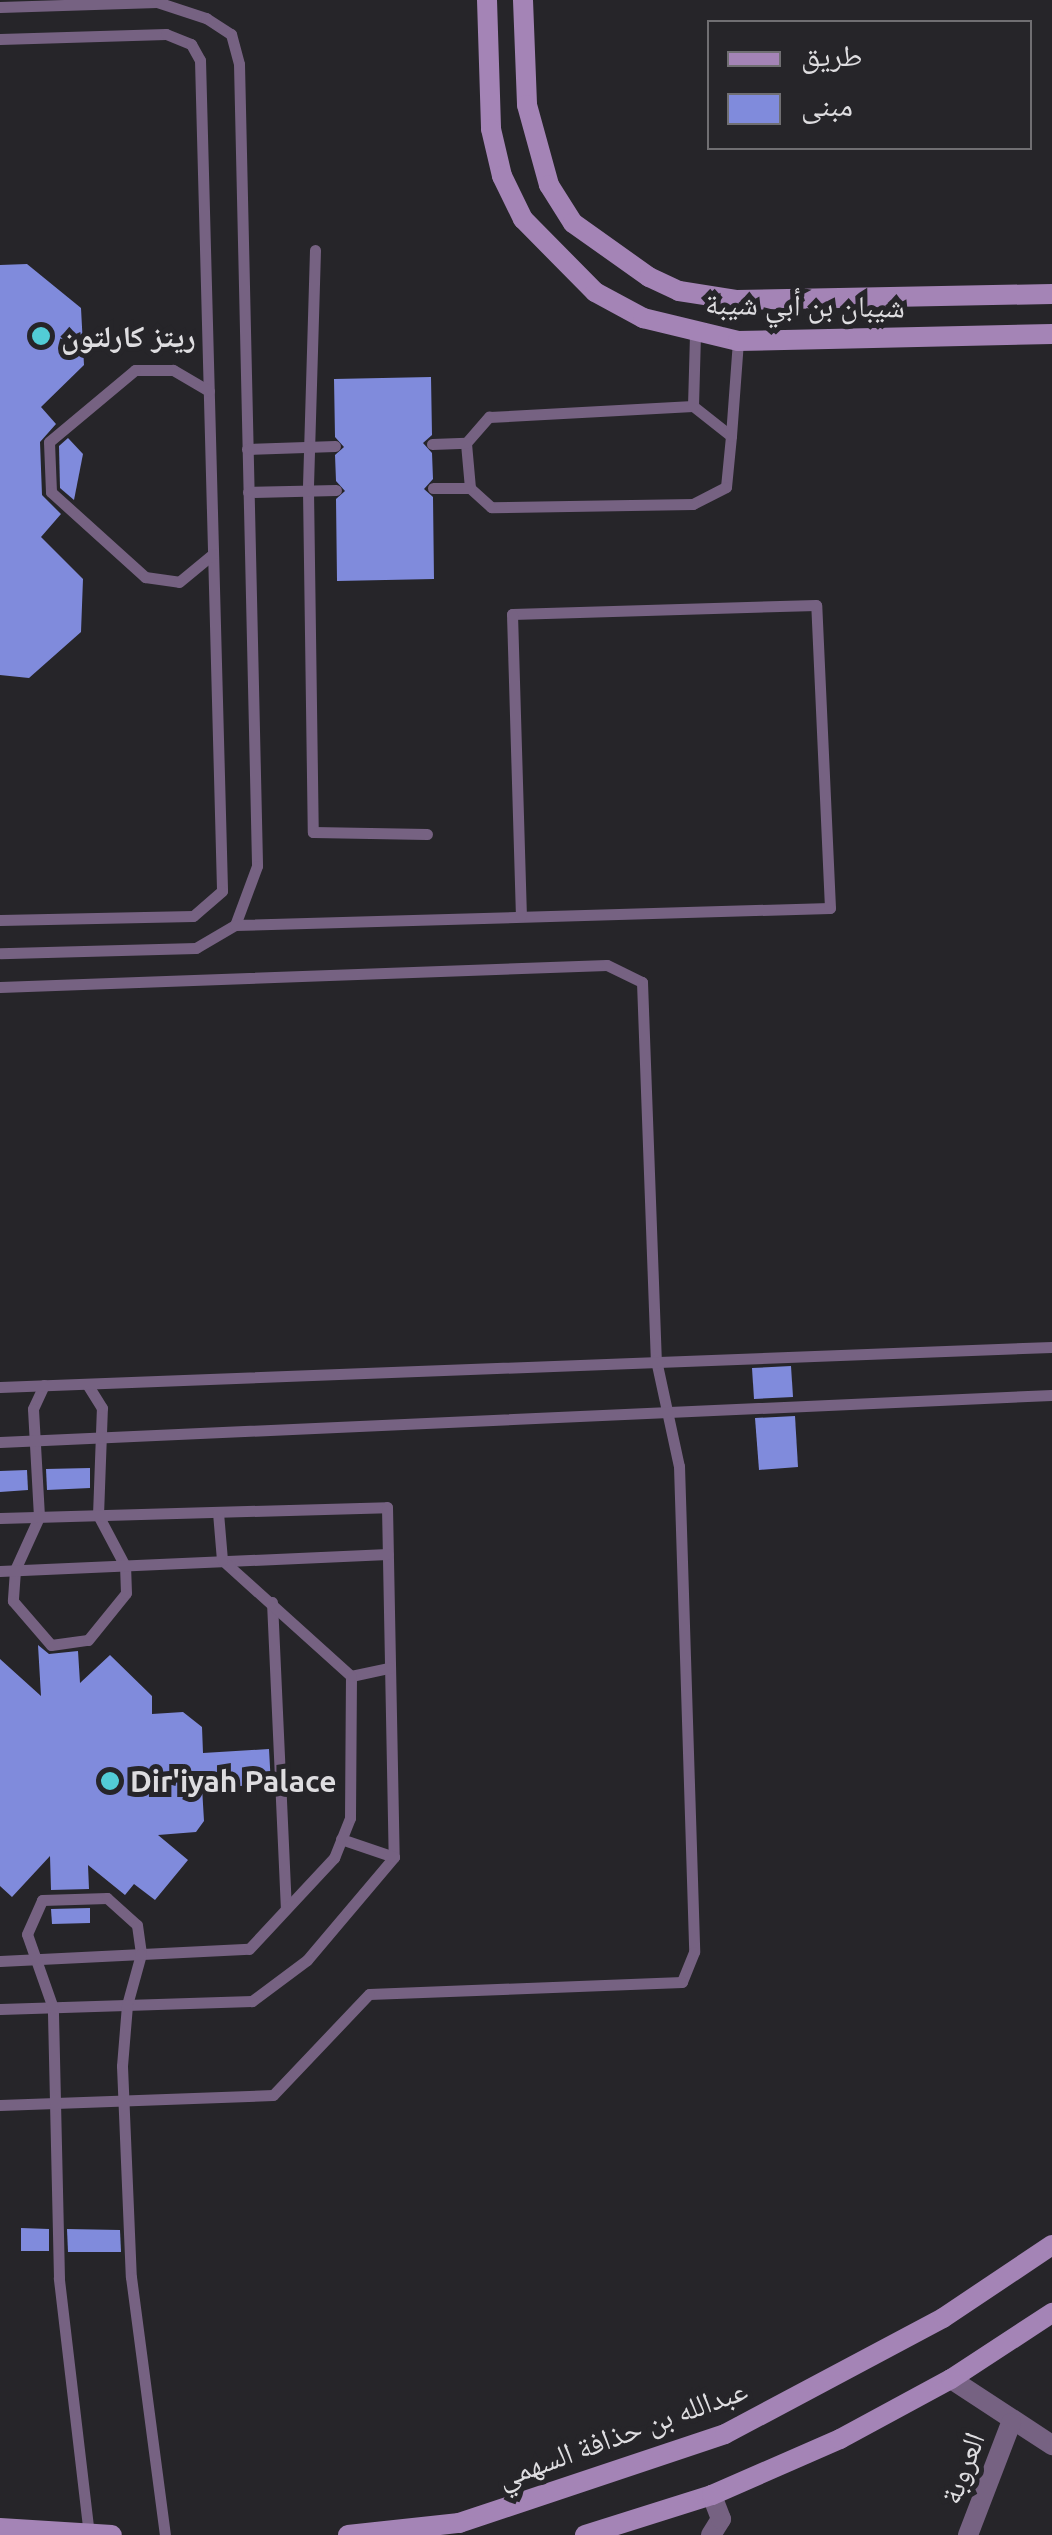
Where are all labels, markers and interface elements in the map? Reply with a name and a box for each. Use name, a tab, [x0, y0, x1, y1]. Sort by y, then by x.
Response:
legend	[707, 20, 1032, 150]
text: طريق	[801, 38, 862, 72]
text: مبنى	[801, 88, 853, 122]
street label: شيبان بن أبي شيبة	[705, 285, 905, 325]
place label: ريتز كارلتون	[61, 318, 196, 354]
marker: ريتز كارلتون	[30, 325, 52, 347]
place label: Dir'iyah Palace	[130, 1763, 336, 1799]
marker: Dir'iyah Palace	[99, 1770, 121, 1792]
street label: عبدالله بن حذافة السهمي	[492, 2371, 752, 2495]
street label: العروبة	[932, 2427, 992, 2509]

